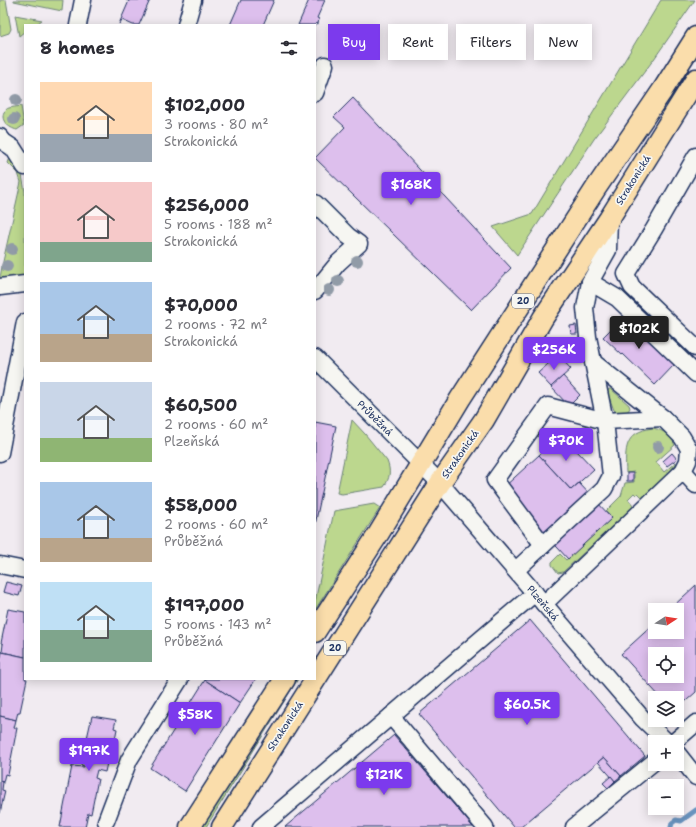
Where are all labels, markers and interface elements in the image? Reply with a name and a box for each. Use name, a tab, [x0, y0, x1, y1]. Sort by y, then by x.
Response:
chip: Buy	[328, 24, 380, 60]
chip: Rent	[388, 24, 448, 60]
chip: Filters	[456, 24, 526, 60]
chip: New	[534, 24, 592, 60]
text: 8 homes	[40, 37, 115, 59]
icon: filters	[278, 37, 300, 59]
text: $102,000	[164, 94, 245, 116]
icon: home	[72, 98, 120, 146]
text: 3 rooms · 80 m²	[164, 116, 268, 133]
text: Strakonická	[164, 133, 237, 150]
street label: Strakonická	[613, 152, 654, 207]
pin: $168K	[383, 172, 439, 206]
text: $168K	[390, 176, 432, 193]
text: $256,000	[164, 194, 249, 216]
icon: home	[72, 198, 120, 246]
text: 5 rooms · 188 m²	[164, 216, 272, 233]
text: Strakonická	[164, 233, 237, 250]
text: $70,000	[164, 294, 238, 316]
road number: 20	[512, 294, 534, 308]
icon: home	[72, 298, 120, 346]
text: 2 rooms · 72 m²	[164, 316, 268, 333]
pin: $102K	[611, 316, 667, 350]
text: $102K	[619, 320, 659, 337]
text: Strakonická	[164, 333, 237, 350]
pin: $256K	[526, 337, 582, 371]
text: $256K	[532, 341, 576, 358]
text: $60,500	[164, 394, 237, 416]
street label: Průběžná	[354, 397, 396, 439]
icon: home	[72, 398, 120, 446]
text: 2 rooms · 60 m²	[164, 416, 268, 433]
street label: Strakonická	[438, 426, 482, 481]
pin: $70K	[542, 428, 590, 462]
text: $70K	[548, 432, 584, 449]
text: Plzeňská	[164, 433, 219, 450]
text: $58,000	[164, 494, 238, 516]
icon: home	[72, 498, 120, 546]
text: 2 rooms · 60 m²	[164, 516, 268, 533]
text: Průběžná	[164, 533, 223, 550]
street label: Plzeňská	[524, 582, 562, 624]
text: $197,000	[164, 594, 244, 616]
icon: home	[72, 598, 120, 646]
north arrow	[648, 603, 684, 639]
map controls	[648, 603, 684, 815]
text: 5 rooms · 143 m²	[164, 616, 272, 633]
text: Průběžná	[164, 633, 223, 650]
road number: 20	[324, 641, 346, 655]
button: locate	[648, 647, 684, 683]
button: layers	[648, 691, 684, 727]
pin: $60.5K	[494, 692, 560, 726]
text: $60.5K	[503, 696, 551, 713]
street label: Strakonická	[264, 698, 306, 753]
pin: $58K	[171, 702, 219, 736]
text: $58K	[177, 706, 213, 723]
button: +	[648, 735, 684, 771]
pin: $197K	[61, 738, 117, 772]
text: $197K	[68, 742, 110, 759]
pin: $121K	[356, 762, 412, 796]
text: $121K	[365, 766, 403, 783]
button: −	[648, 779, 684, 815]

